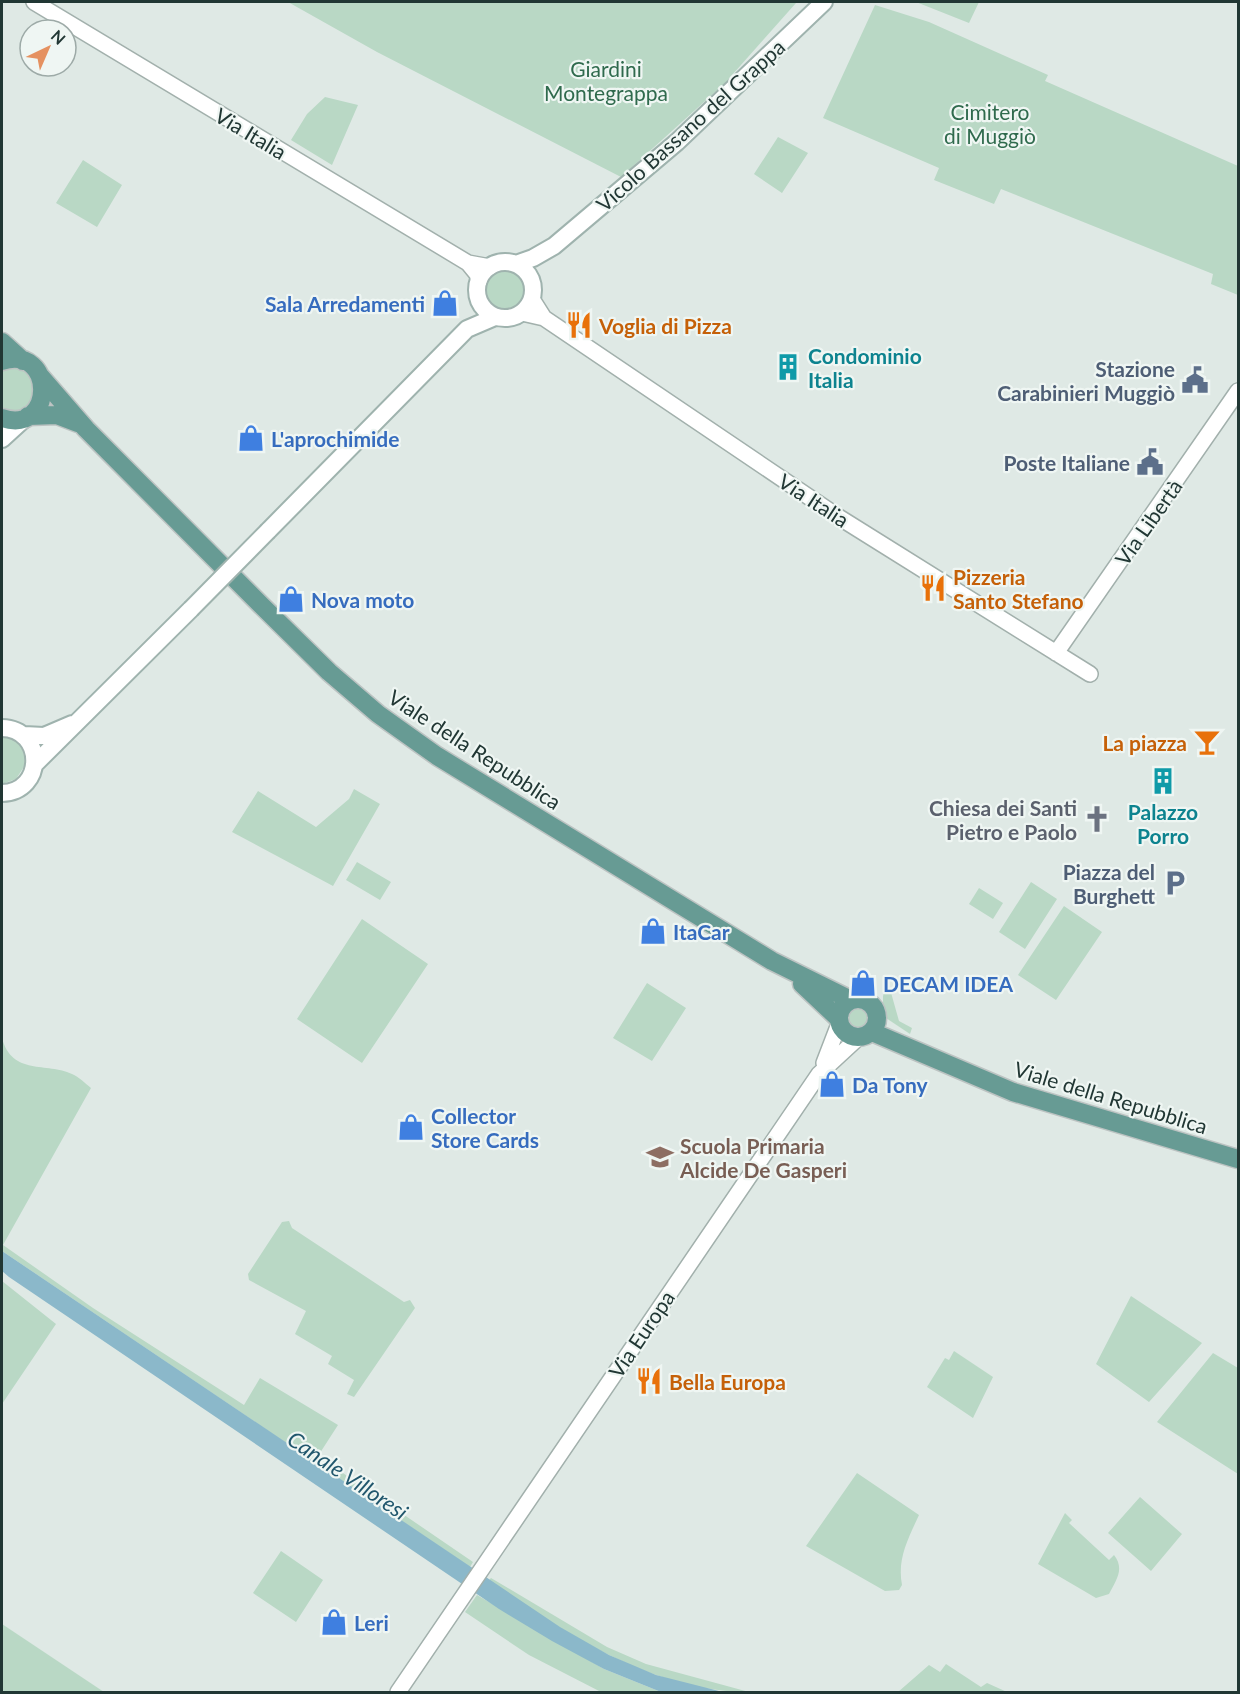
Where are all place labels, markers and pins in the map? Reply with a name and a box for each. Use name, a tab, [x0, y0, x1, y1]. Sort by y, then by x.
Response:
shop icon: Sala Arredamenti	[430, 288, 460, 318]
place label: Sala Arredamenti	[265, 291, 425, 316]
restaurant icon: Voglia di Pizza	[564, 310, 594, 340]
place label: Voglia di Pizza	[598, 313, 732, 338]
place label: Condominio Italia	[808, 343, 922, 392]
building icon: Condominio Italia	[773, 352, 803, 382]
place label: Stazione Carabinieri Muggiò	[997, 356, 1175, 405]
public building icon: Stazione Carabinieri Muggiò	[1180, 365, 1210, 395]
shop icon: L'aprochimide	[236, 423, 266, 453]
place label: L'aprochimide	[271, 426, 399, 451]
public building icon: Poste Italiane	[1135, 447, 1165, 477]
place label: Poste Italiane	[1003, 450, 1130, 475]
place label: Pizzeria Santo Stefano	[953, 564, 1084, 613]
restaurant icon: Pizzeria Santo Stefano	[918, 573, 948, 603]
shop icon: Nova moto	[276, 584, 306, 614]
place label: Nova moto	[311, 587, 414, 612]
bar icon: La piazza	[1192, 727, 1222, 757]
place label: La piazza	[1102, 730, 1187, 755]
building icon: Palazzo Porro	[1148, 766, 1178, 796]
place label: Chiesa dei Santi Pietro e Paolo	[929, 795, 1077, 844]
place label: Palazzo Porro	[1128, 799, 1198, 848]
church icon: Chiesa dei Santi Pietro e Paolo	[1082, 804, 1112, 834]
place label: Piazza del Burghett	[1063, 859, 1155, 908]
parking icon: Piazza del Burghett	[1160, 868, 1190, 898]
shop icon: ItaCar	[638, 916, 668, 946]
place label: ItaCar	[673, 919, 730, 944]
shop icon: DECAM IDEA	[848, 968, 878, 998]
place label: DECAM IDEA	[883, 971, 1013, 996]
shop icon: Da Tony	[817, 1069, 847, 1099]
place label: Da Tony	[852, 1072, 929, 1097]
place label: Collector Store Cards	[431, 1103, 539, 1152]
shop icon: Collector Store Cards	[396, 1112, 426, 1142]
place label: Scuola Primaria Alcide De Gasperi	[679, 1133, 847, 1182]
school or university icon: Scuola Primaria Alcide De Gasperi	[645, 1142, 675, 1172]
restaurant icon: Bella Europa	[634, 1366, 664, 1396]
place label: Bella Europa	[669, 1369, 786, 1394]
shop icon: Leri	[319, 1607, 349, 1637]
place label: Leri	[354, 1610, 389, 1635]

